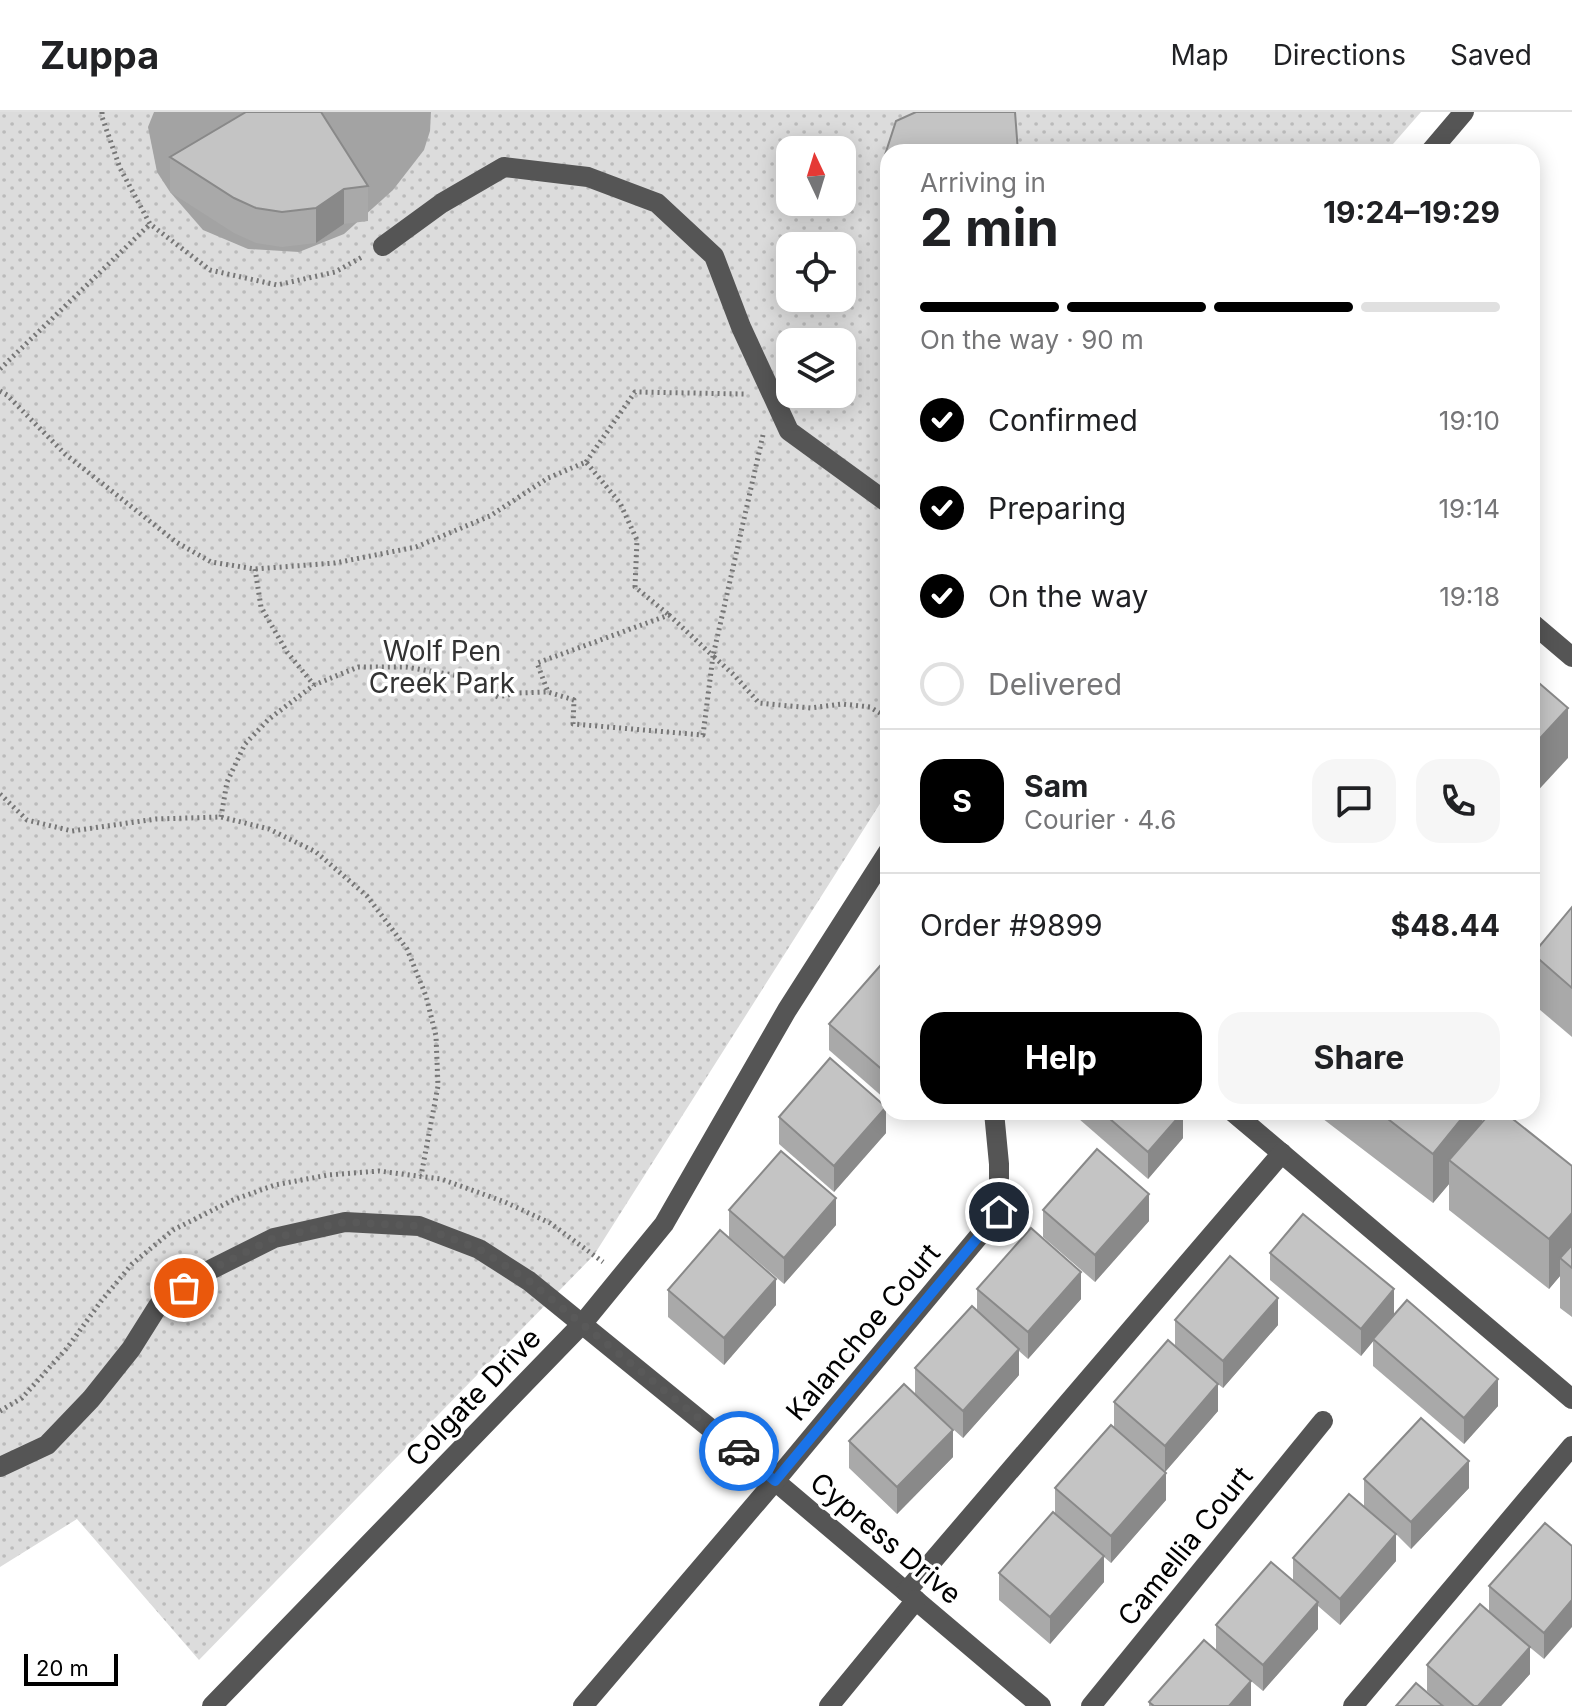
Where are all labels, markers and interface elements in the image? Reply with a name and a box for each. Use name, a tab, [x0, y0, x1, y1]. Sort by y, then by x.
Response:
text: Zuppa	[40, 32, 159, 78]
text: Map	[1170, 38, 1229, 72]
text: Directions	[1273, 38, 1406, 72]
text: Saved	[1450, 38, 1532, 72]
north arrow	[776, 136, 856, 216]
map controls	[776, 136, 856, 408]
text: Arriving in	[920, 167, 1046, 198]
text: 19:24–19:29	[1323, 194, 1500, 230]
text: 2 min	[920, 196, 1059, 259]
button: locate	[776, 232, 856, 312]
text: On the way · 90 m	[920, 324, 1144, 355]
button: layers	[776, 328, 856, 408]
icon: check	[920, 398, 964, 442]
text: Confirmed	[988, 402, 1138, 438]
text: 19:10	[1439, 405, 1500, 436]
icon: check	[920, 486, 964, 530]
text: Preparing	[988, 490, 1126, 526]
text: 19:14	[1438, 493, 1500, 524]
icon: check	[920, 574, 964, 618]
text: On the way	[988, 578, 1148, 614]
text: 19:18	[1439, 581, 1500, 612]
park label: Wolf Pen Creek Park	[369, 634, 515, 700]
text: Delivered	[988, 666, 1122, 702]
button: chat	[1312, 759, 1396, 843]
button: phone	[1416, 759, 1500, 843]
text: Sam	[1024, 768, 1088, 804]
text: S	[952, 783, 972, 819]
text: Courier · 4.6	[1024, 804, 1176, 835]
text: Order #9899	[920, 907, 1103, 943]
text: $48.44	[1391, 907, 1500, 943]
button: Help	[920, 1012, 1202, 1104]
button: Share	[1218, 1012, 1500, 1104]
pin	[965, 1178, 1033, 1246]
icon: home	[977, 1190, 1021, 1234]
street label: Kalanchoe Court	[779, 1236, 947, 1428]
pin	[150, 1254, 218, 1322]
icon: bag	[162, 1266, 206, 1310]
street label: Colgate Drive	[398, 1321, 548, 1473]
courier	[699, 1411, 779, 1491]
icon: car	[717, 1429, 761, 1473]
street label: Camellia Court	[1110, 1460, 1260, 1632]
street label: Cypress Drive	[804, 1465, 968, 1611]
scale bar	[24, 1650, 118, 1686]
text: 20 m	[36, 1655, 89, 1681]

